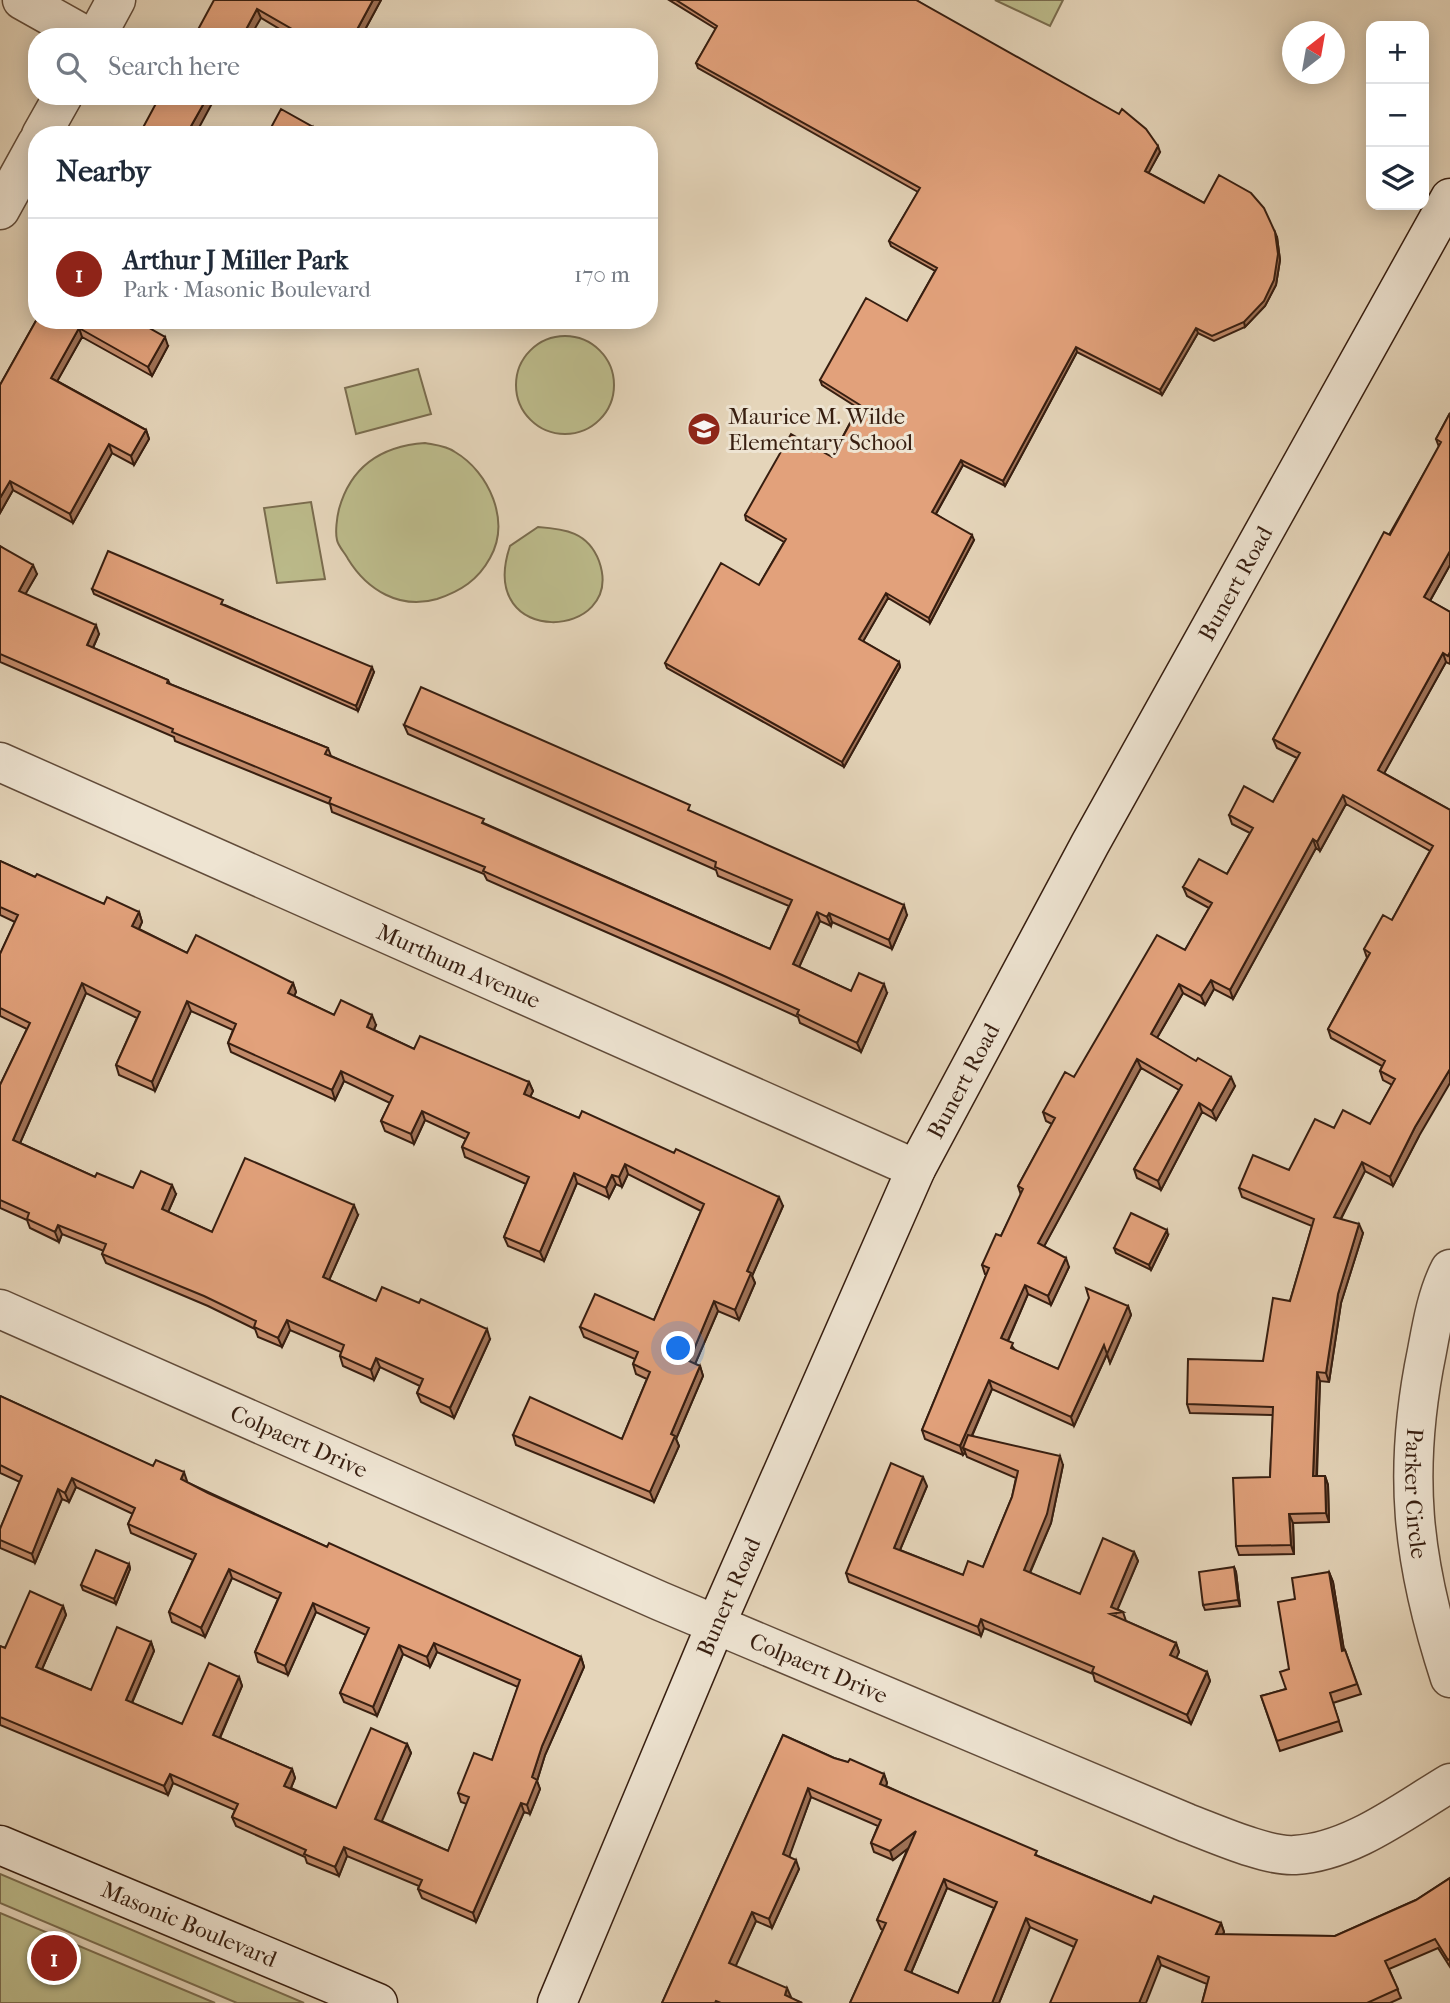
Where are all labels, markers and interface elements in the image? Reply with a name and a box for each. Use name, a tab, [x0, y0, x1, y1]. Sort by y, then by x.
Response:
north arrow	[1282, 21, 1345, 84]
map controls	[1366, 21, 1429, 210]
button: +	[1366, 21, 1429, 84]
search box	[28, 28, 658, 105]
icon: search	[52, 48, 90, 86]
text: Search here	[108, 51, 240, 82]
button: −	[1366, 84, 1429, 147]
button: layers	[1366, 147, 1429, 210]
text: Nearby	[56, 154, 151, 189]
text: Arthur J Miller Park	[123, 245, 348, 276]
text: 1	[75, 261, 83, 288]
text: 170 m	[574, 261, 630, 288]
text: Park · Masonic Boulevard	[123, 276, 371, 303]
place label: Maurice M. Wilde Elementary School	[728, 403, 914, 456]
school or university icon: Maurice M. Wilde Elementary School	[685, 410, 723, 448]
street label: Bunert Road	[1193, 521, 1278, 645]
street label: Murthum Avenue	[373, 918, 545, 1014]
street label: Bunert Road	[921, 1018, 1005, 1143]
your location	[661, 1331, 695, 1365]
street label: Colpaert Drive	[226, 1399, 372, 1483]
street label: Parker Circle	[1400, 1427, 1433, 1561]
street label: Bunert Road	[691, 1533, 766, 1660]
street label: Colpaert Drive	[746, 1627, 892, 1709]
street label: Masonic Boulevard	[97, 1875, 281, 1973]
pin: 1	[31, 1932, 77, 1984]

